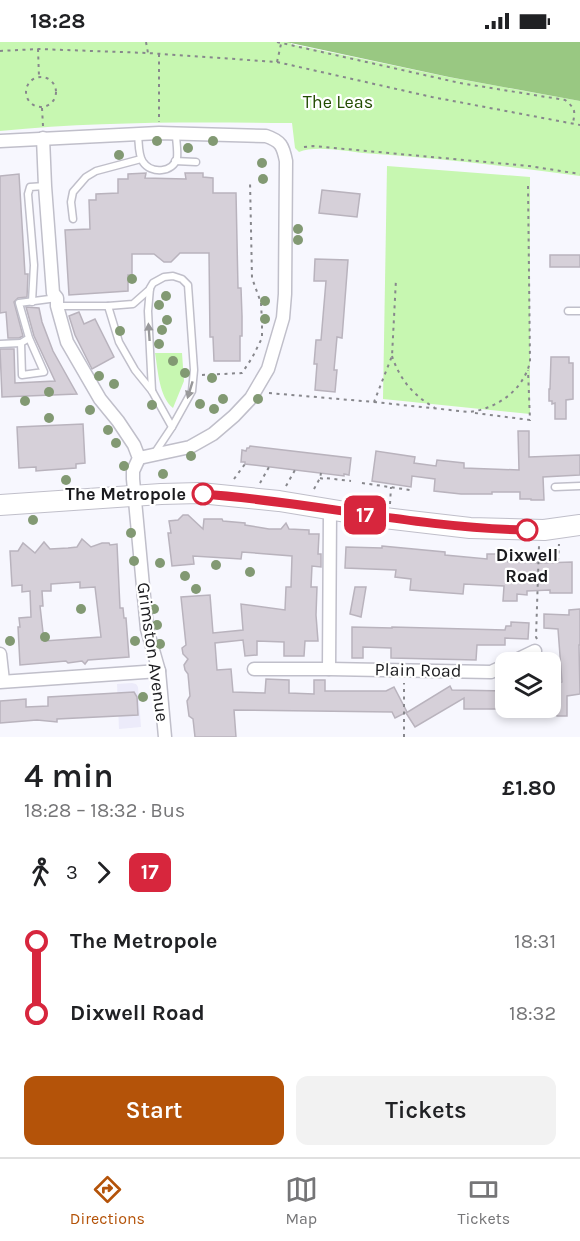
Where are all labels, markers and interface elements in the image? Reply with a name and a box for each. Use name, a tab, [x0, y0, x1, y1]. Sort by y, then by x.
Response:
text: 18:28	[30, 8, 86, 34]
park label: The Leas	[303, 91, 373, 113]
one-way arrow	[145, 323, 154, 342]
one-way arrow	[185, 381, 194, 399]
place label: The Metropole	[65, 483, 186, 505]
marker: The Metropole	[192, 483, 214, 505]
line badge: 17	[338, 496, 392, 534]
text: 17	[356, 503, 374, 527]
marker: Dixwell Road	[516, 519, 538, 541]
place label: Dixwell Road	[496, 544, 558, 587]
street label: Grimston Avenue	[132, 581, 174, 723]
map controls	[495, 652, 561, 718]
button: layers	[495, 652, 561, 718]
street label: Plain Road	[374, 658, 462, 682]
text: 4 min	[24, 757, 114, 795]
text: £1.80	[502, 775, 556, 801]
text: 18:28 – 18:32 · Bus	[24, 799, 185, 822]
icon: walk	[24, 856, 57, 889]
icon: forward	[87, 856, 120, 889]
text: 17	[141, 860, 159, 884]
text: 3	[66, 861, 78, 884]
text: The Metropole	[70, 928, 218, 954]
text: 18:31	[514, 930, 556, 953]
text: Dixwell Road	[70, 1000, 205, 1026]
text: 18:32	[509, 1002, 556, 1025]
button: Start	[24, 1076, 284, 1145]
button: Tickets	[296, 1076, 556, 1145]
tab: Directions	[70, 1173, 145, 1228]
tab: Map	[285, 1173, 318, 1228]
tab: Tickets	[457, 1173, 510, 1228]

